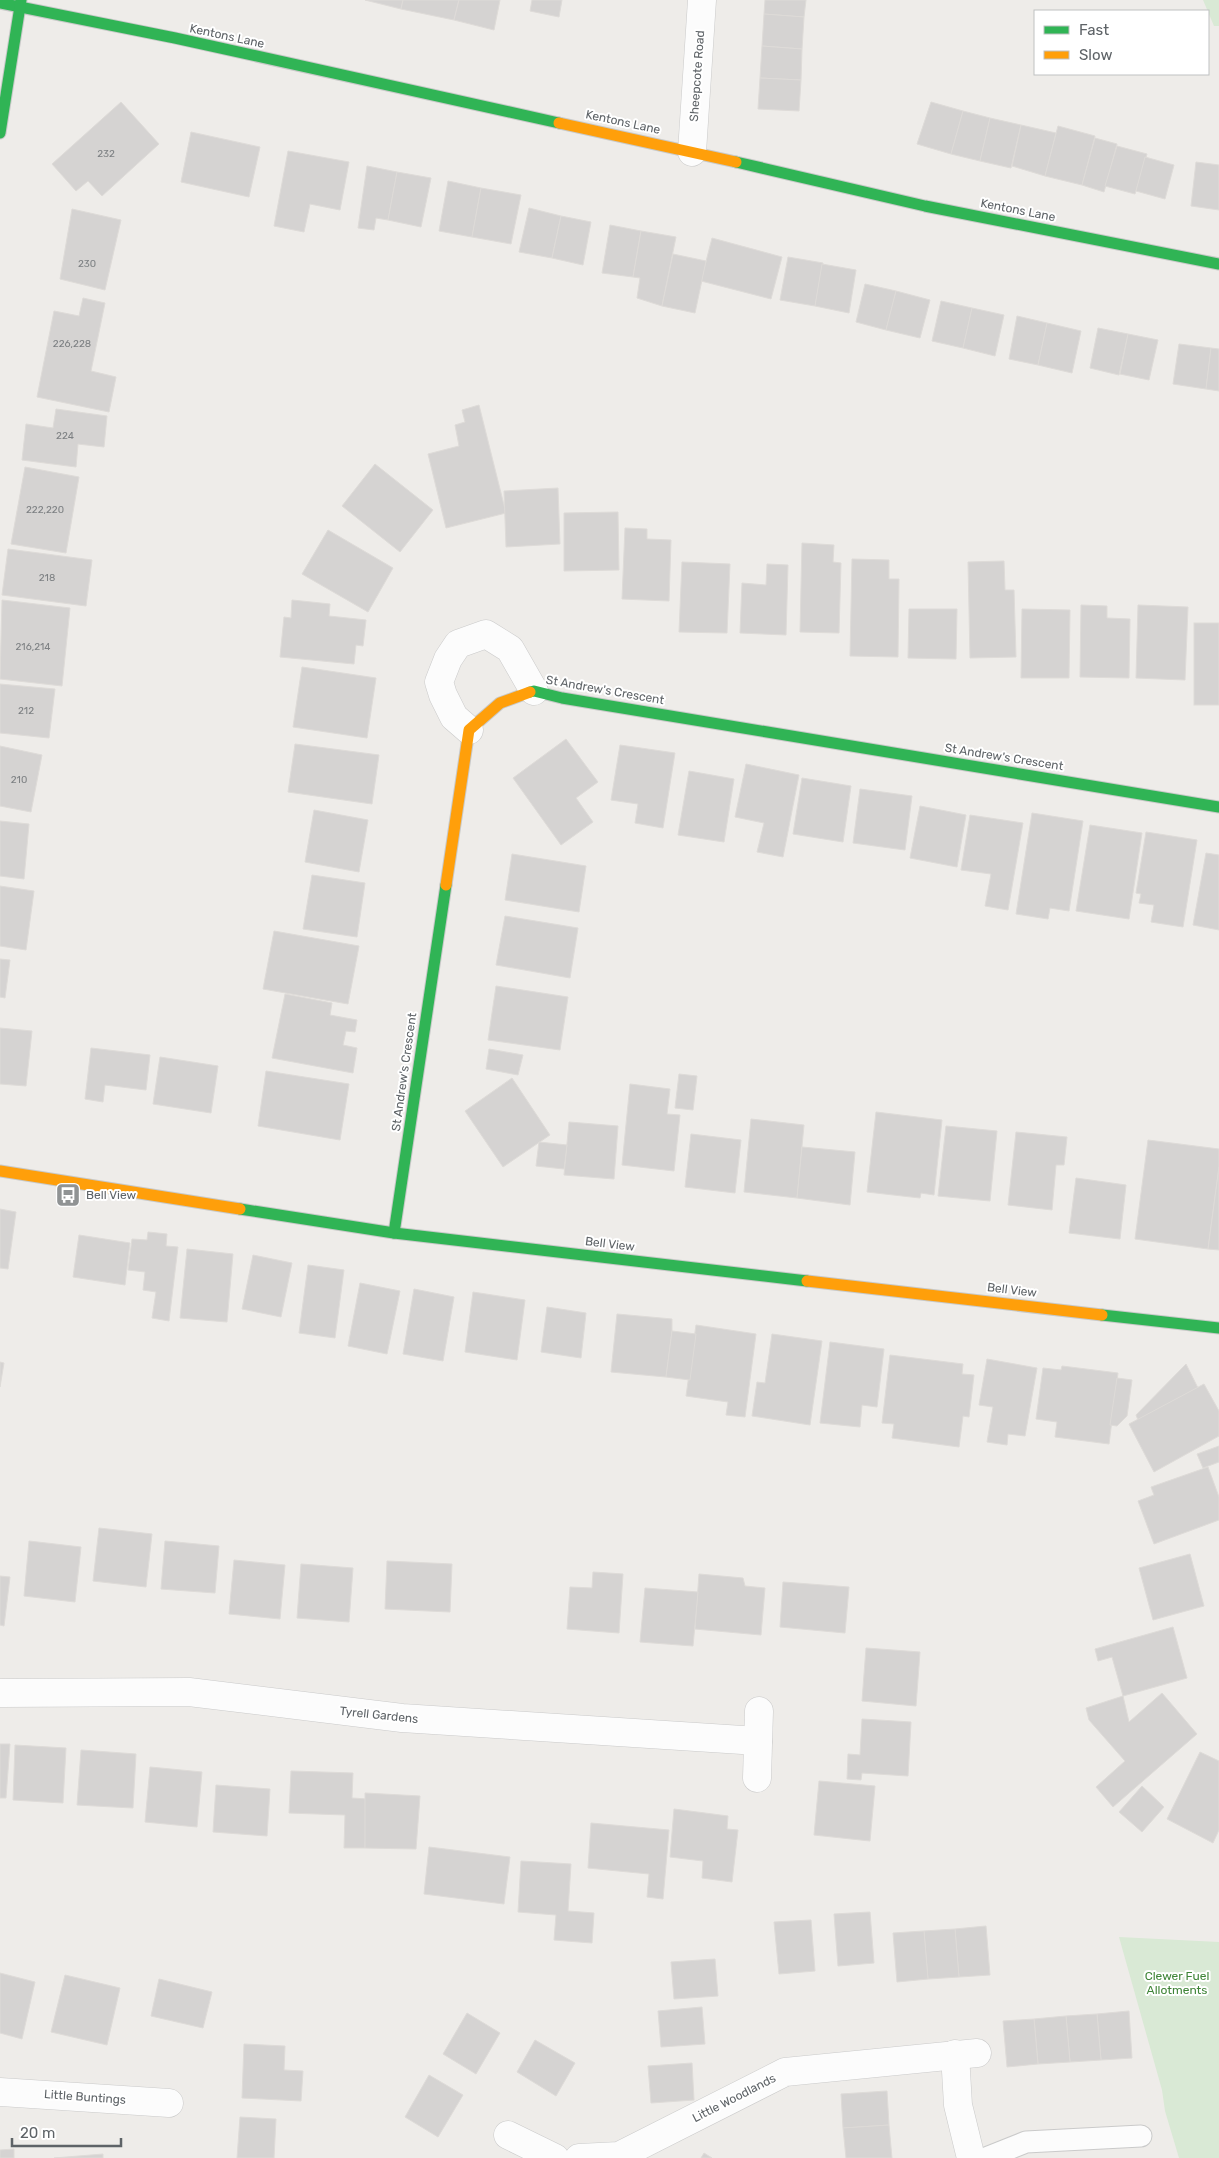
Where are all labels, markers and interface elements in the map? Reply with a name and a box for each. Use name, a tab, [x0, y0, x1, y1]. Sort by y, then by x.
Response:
legend	[1034, 10, 1209, 75]
street label: Kentons Lane	[188, 21, 266, 51]
text: Fast	[1079, 21, 1109, 39]
street label: Sheepcote Road	[687, 30, 707, 122]
text: Slow	[1079, 46, 1112, 64]
street label: Kentons Lane	[584, 107, 662, 137]
house number: 232	[97, 148, 115, 160]
street label: Kentons Lane	[979, 196, 1057, 224]
house number: 230	[78, 258, 96, 270]
house number: 226,228	[53, 338, 91, 350]
house number: 224	[56, 430, 74, 442]
house number: 222,220	[26, 504, 64, 516]
house number: 218	[39, 572, 55, 584]
house number: 216,214	[15, 641, 51, 653]
street label: St Andrew's Crescent	[545, 673, 665, 707]
house number: 212	[18, 705, 34, 717]
street label: St Andrew's Crescent	[944, 741, 1065, 773]
house number: 210	[11, 774, 27, 786]
street label: St Andrew's Crescent	[389, 1011, 419, 1132]
bus stop icon: Bell View	[55, 1182, 81, 1208]
place label: Bell View	[86, 1188, 136, 1202]
street label: Bell View	[584, 1234, 636, 1254]
street label: Bell View	[986, 1280, 1038, 1300]
street label: Tyrell Gardens	[339, 1704, 419, 1726]
park label: Clewer Fuel Allotments	[1145, 1969, 1209, 1997]
street label: Little Woodlands	[690, 2071, 778, 2125]
street label: Little Buntings	[44, 2087, 126, 2107]
scale bar	[12, 2116, 121, 2148]
text: 20 m	[20, 2124, 55, 2142]

